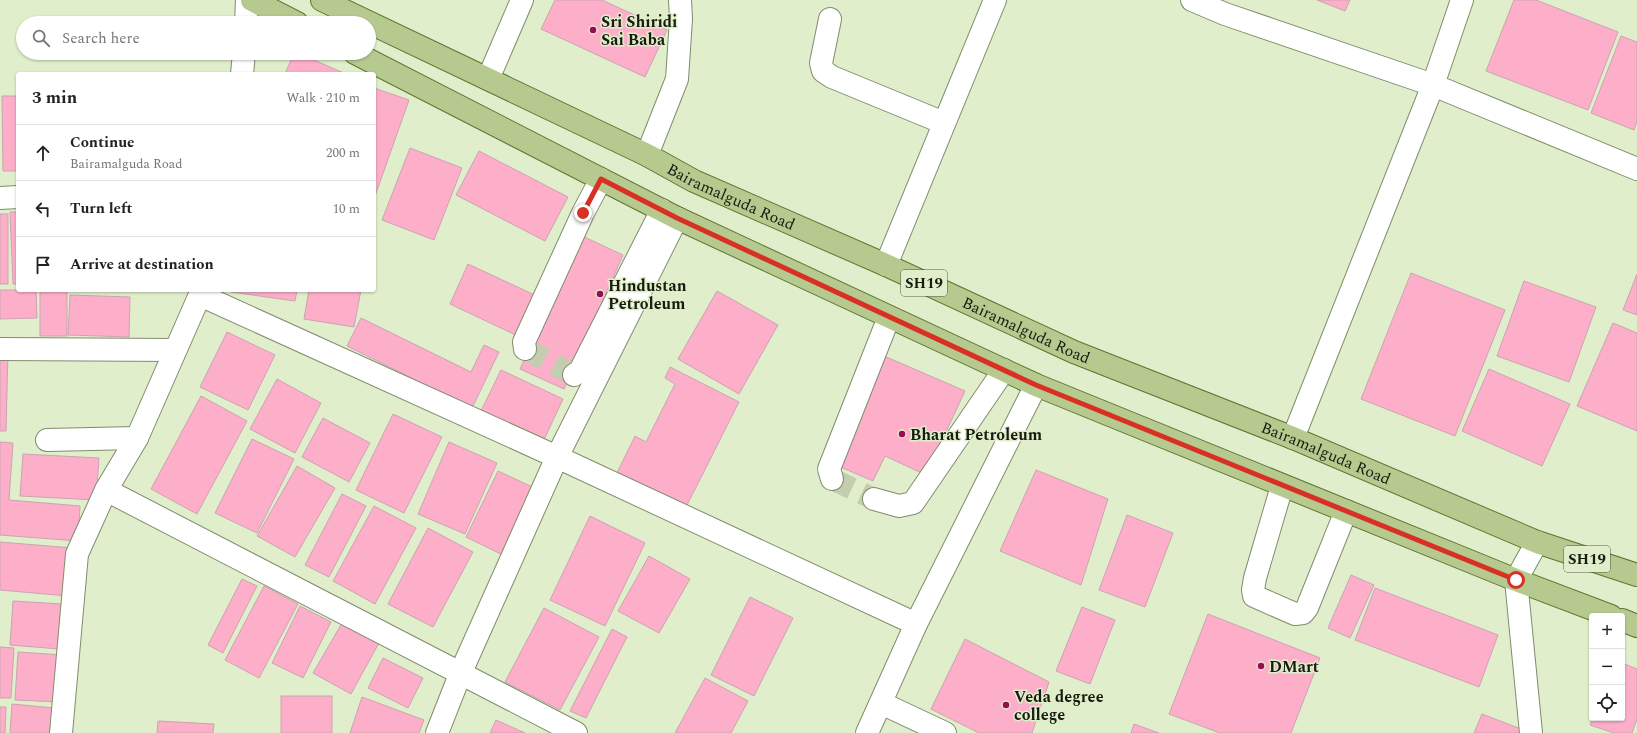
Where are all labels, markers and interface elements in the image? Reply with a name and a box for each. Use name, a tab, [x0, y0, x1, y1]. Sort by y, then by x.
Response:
place label: Sri Shiridi Sai Baba	[601, 10, 677, 52]
search box	[16, 16, 376, 60]
marker: Sri Shiridi Sai Baba	[588, 25, 598, 35]
icon: search	[30, 27, 52, 49]
text: Search here	[62, 27, 140, 50]
text: 3 min	[32, 85, 77, 111]
text: Walk · 210 m	[286, 88, 360, 108]
text: Continue	[70, 131, 135, 154]
icon: ahead	[32, 142, 54, 164]
text: 200 m	[326, 143, 360, 163]
text: Bairamalguda Road	[70, 154, 182, 174]
street label: Bairamalguda Road	[662, 157, 799, 237]
text: Turn left	[70, 197, 132, 220]
icon: left	[32, 198, 54, 220]
text: 10 m	[333, 199, 360, 219]
route end	[574, 204, 592, 222]
text: Arrive at destination	[70, 253, 214, 276]
icon: arrive	[32, 254, 54, 276]
road number: SH19	[901, 270, 947, 296]
place label: Hindustan Petroleum	[608, 274, 687, 316]
marker: Hindustan Petroleum	[595, 289, 605, 299]
street label: Bairamalguda Road	[958, 291, 1094, 370]
street label: Bairamalguda Road	[1257, 416, 1394, 491]
place label: Bharat Petroleum	[910, 423, 1043, 447]
marker: Bharat Petroleum	[897, 429, 907, 439]
road number: SH19	[1564, 546, 1610, 572]
route start	[1507, 571, 1525, 589]
map controls	[1589, 613, 1625, 721]
button: +	[1589, 613, 1625, 649]
button: −	[1589, 649, 1625, 685]
place label: DMart	[1269, 655, 1319, 679]
marker: DMart	[1256, 661, 1266, 671]
place label: Veda degree college	[1014, 685, 1104, 727]
button: locate	[1589, 685, 1625, 721]
marker: Veda degree college	[1001, 700, 1011, 710]

